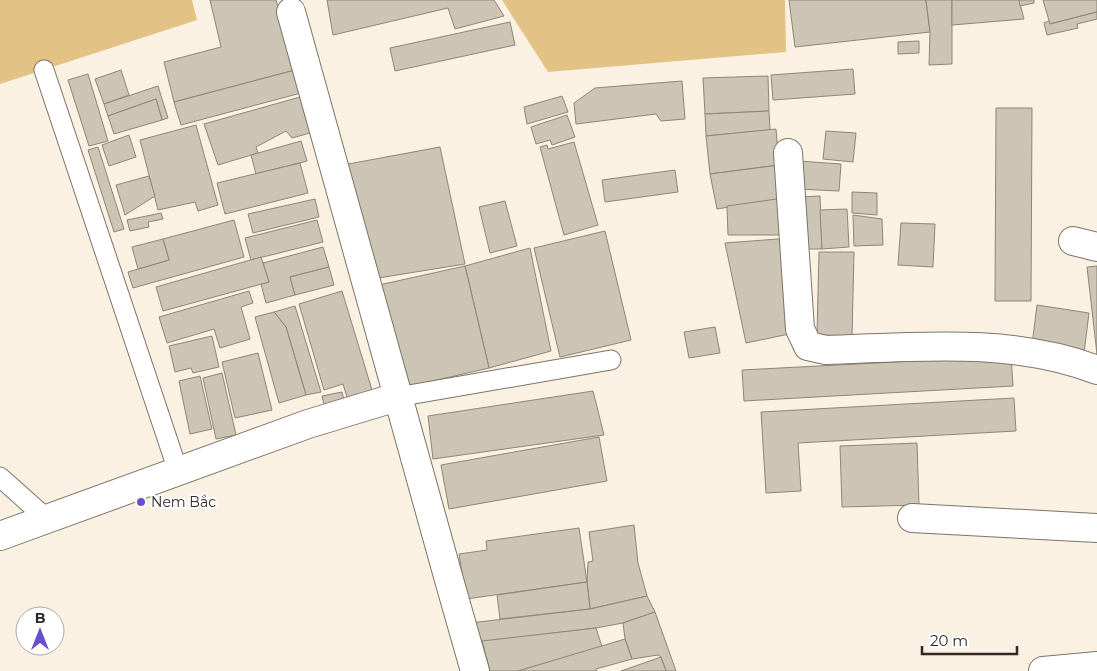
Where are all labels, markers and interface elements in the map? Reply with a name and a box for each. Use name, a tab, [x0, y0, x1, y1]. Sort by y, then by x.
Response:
place label: Nem Bắc	[151, 493, 216, 511]
marker: Nem Bắc	[135, 496, 147, 508]
north arrow	[15, 606, 65, 656]
text: B	[35, 609, 46, 627]
scale bar	[922, 624, 1017, 656]
text: 20 m	[930, 631, 968, 650]

